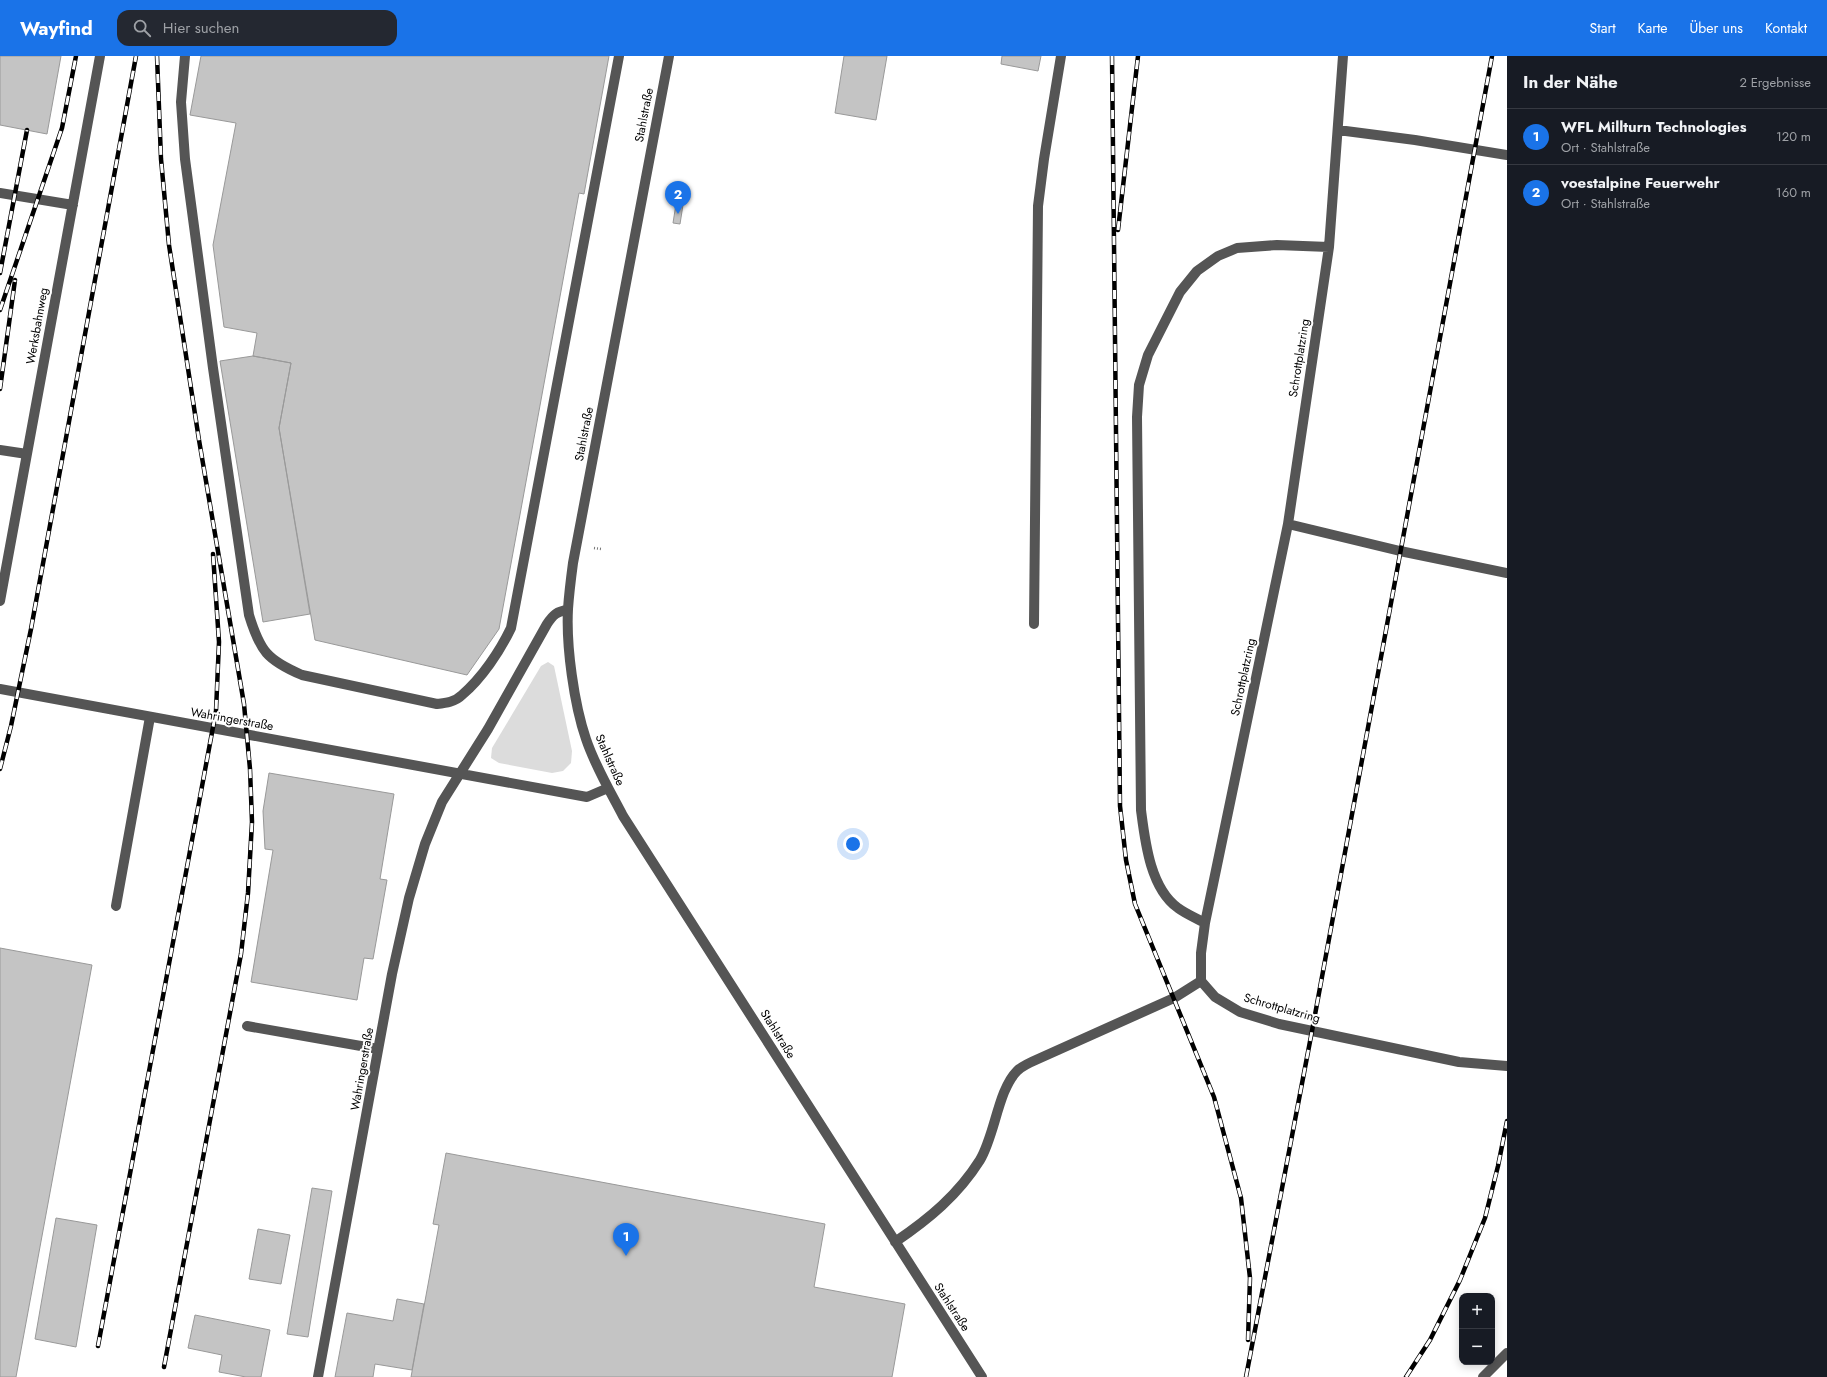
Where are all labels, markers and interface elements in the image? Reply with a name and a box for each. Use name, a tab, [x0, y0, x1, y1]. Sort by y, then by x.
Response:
search box	[117, 10, 397, 46]
text: Wayfind	[20, 15, 93, 42]
icon: search	[131, 17, 153, 39]
text: Hier suchen	[163, 17, 239, 39]
text: Start	[1590, 18, 1616, 38]
text: Karte	[1638, 18, 1668, 38]
text: Über uns	[1690, 18, 1743, 38]
text: Kontakt	[1765, 18, 1807, 38]
text: In der Nähe	[1523, 70, 1618, 94]
text: 2 Ergebnisse	[1739, 73, 1811, 92]
street label: Stahlstraße	[630, 86, 658, 144]
text: WFL Millturn Technologies	[1561, 116, 1747, 138]
text: 1	[1533, 127, 1539, 146]
text: 120 m	[1776, 127, 1811, 146]
text: Ort · Stahlstraße	[1561, 138, 1650, 157]
text: voestalpine Feuerwehr	[1561, 172, 1720, 194]
pin: 2	[665, 181, 691, 214]
text: 2	[1532, 183, 1540, 202]
text: 160 m	[1776, 183, 1811, 202]
text: Ort · Stahlstraße	[1561, 194, 1650, 213]
street label: Werksbahnweg	[21, 286, 53, 366]
street label: Schrottplatzring	[1284, 318, 1314, 398]
street label: Stahlstraße	[570, 405, 598, 463]
street label: Schrottplatzring	[1226, 636, 1260, 718]
street label: Wahringerstraße	[189, 703, 275, 735]
street label: Stahlstraße	[591, 731, 629, 789]
your location	[843, 834, 863, 854]
street label: Schrottplatzring	[1242, 988, 1322, 1028]
street label: Stahlstraße	[756, 1006, 800, 1062]
street label: Wahringerstraße	[346, 1026, 378, 1112]
pin: 1	[613, 1223, 639, 1256]
street label: Stahlstraße	[930, 1279, 974, 1335]
map controls	[1459, 1293, 1495, 1365]
button: +	[1459, 1293, 1495, 1329]
button: −	[1459, 1329, 1495, 1365]

